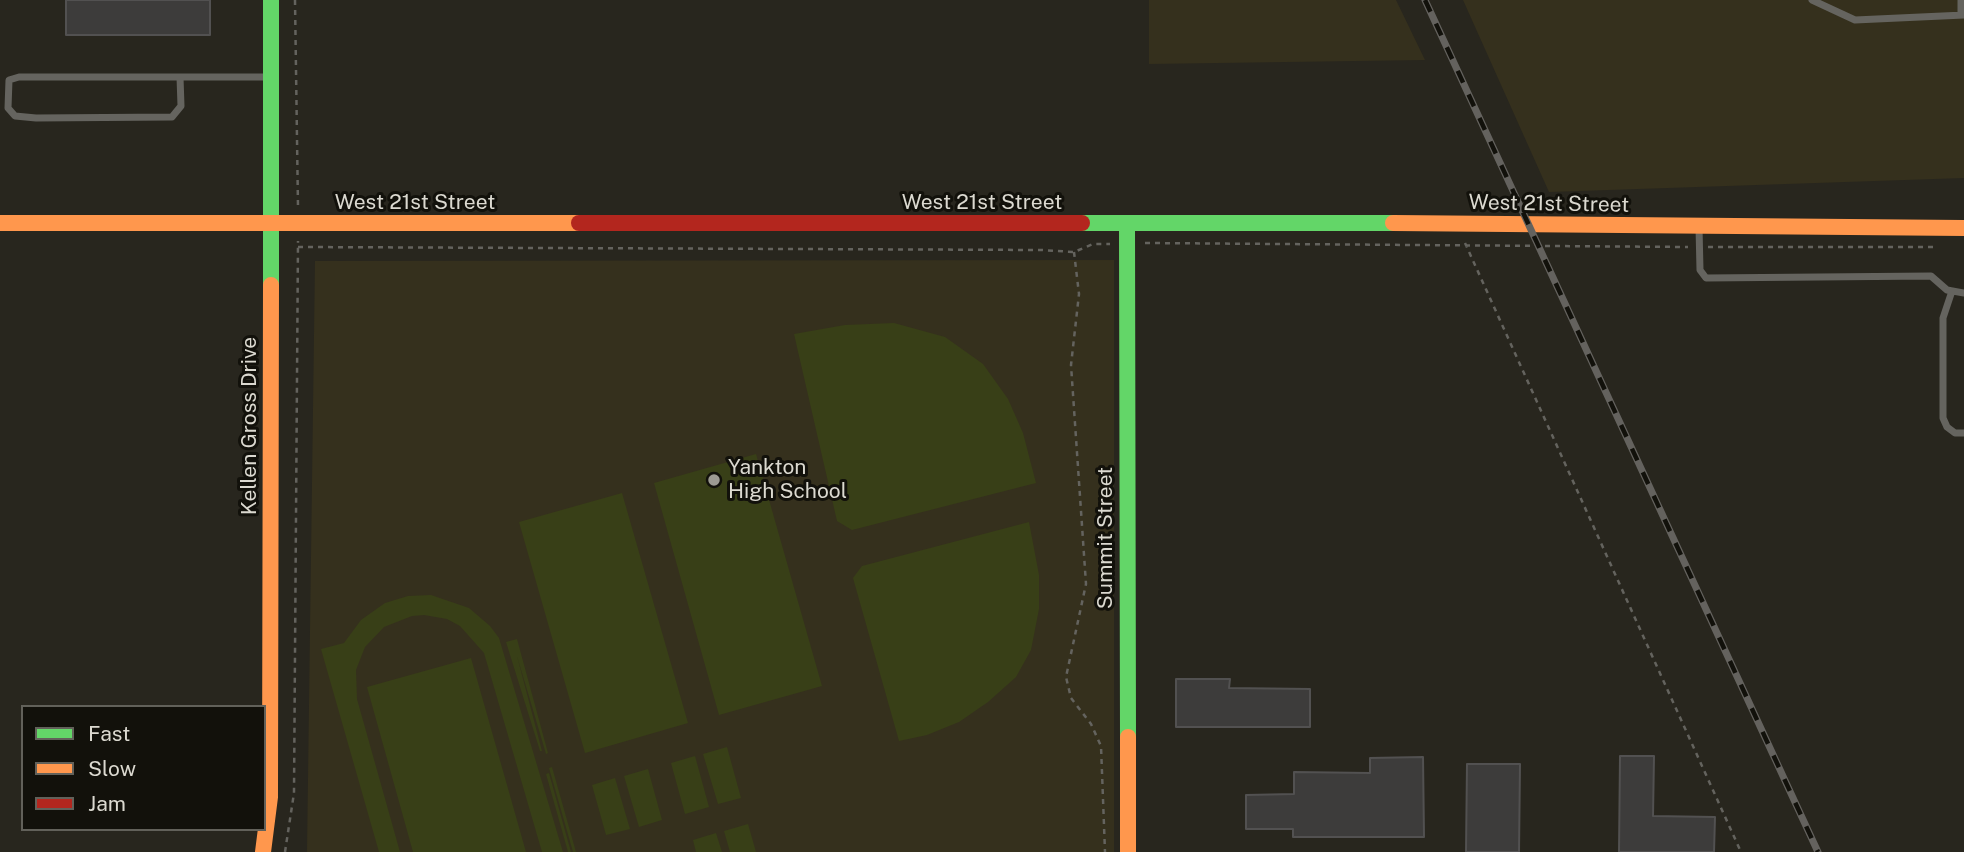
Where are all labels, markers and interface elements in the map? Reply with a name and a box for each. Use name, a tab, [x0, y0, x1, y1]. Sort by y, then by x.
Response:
street label: West 21st Street	[335, 190, 495, 216]
street label: West 21st Street	[902, 190, 1062, 216]
street label: West 21st Street	[1468, 190, 1630, 218]
street label: Kellen Gross Drive	[237, 337, 263, 515]
place label: Yankton High School	[728, 455, 847, 505]
street label: Summit Street	[1093, 467, 1119, 609]
marker: Yankton High School	[706, 472, 722, 488]
legend	[21, 705, 266, 831]
text: Fast	[88, 721, 130, 746]
text: Slow	[88, 756, 136, 781]
text: Jam	[88, 791, 126, 816]

